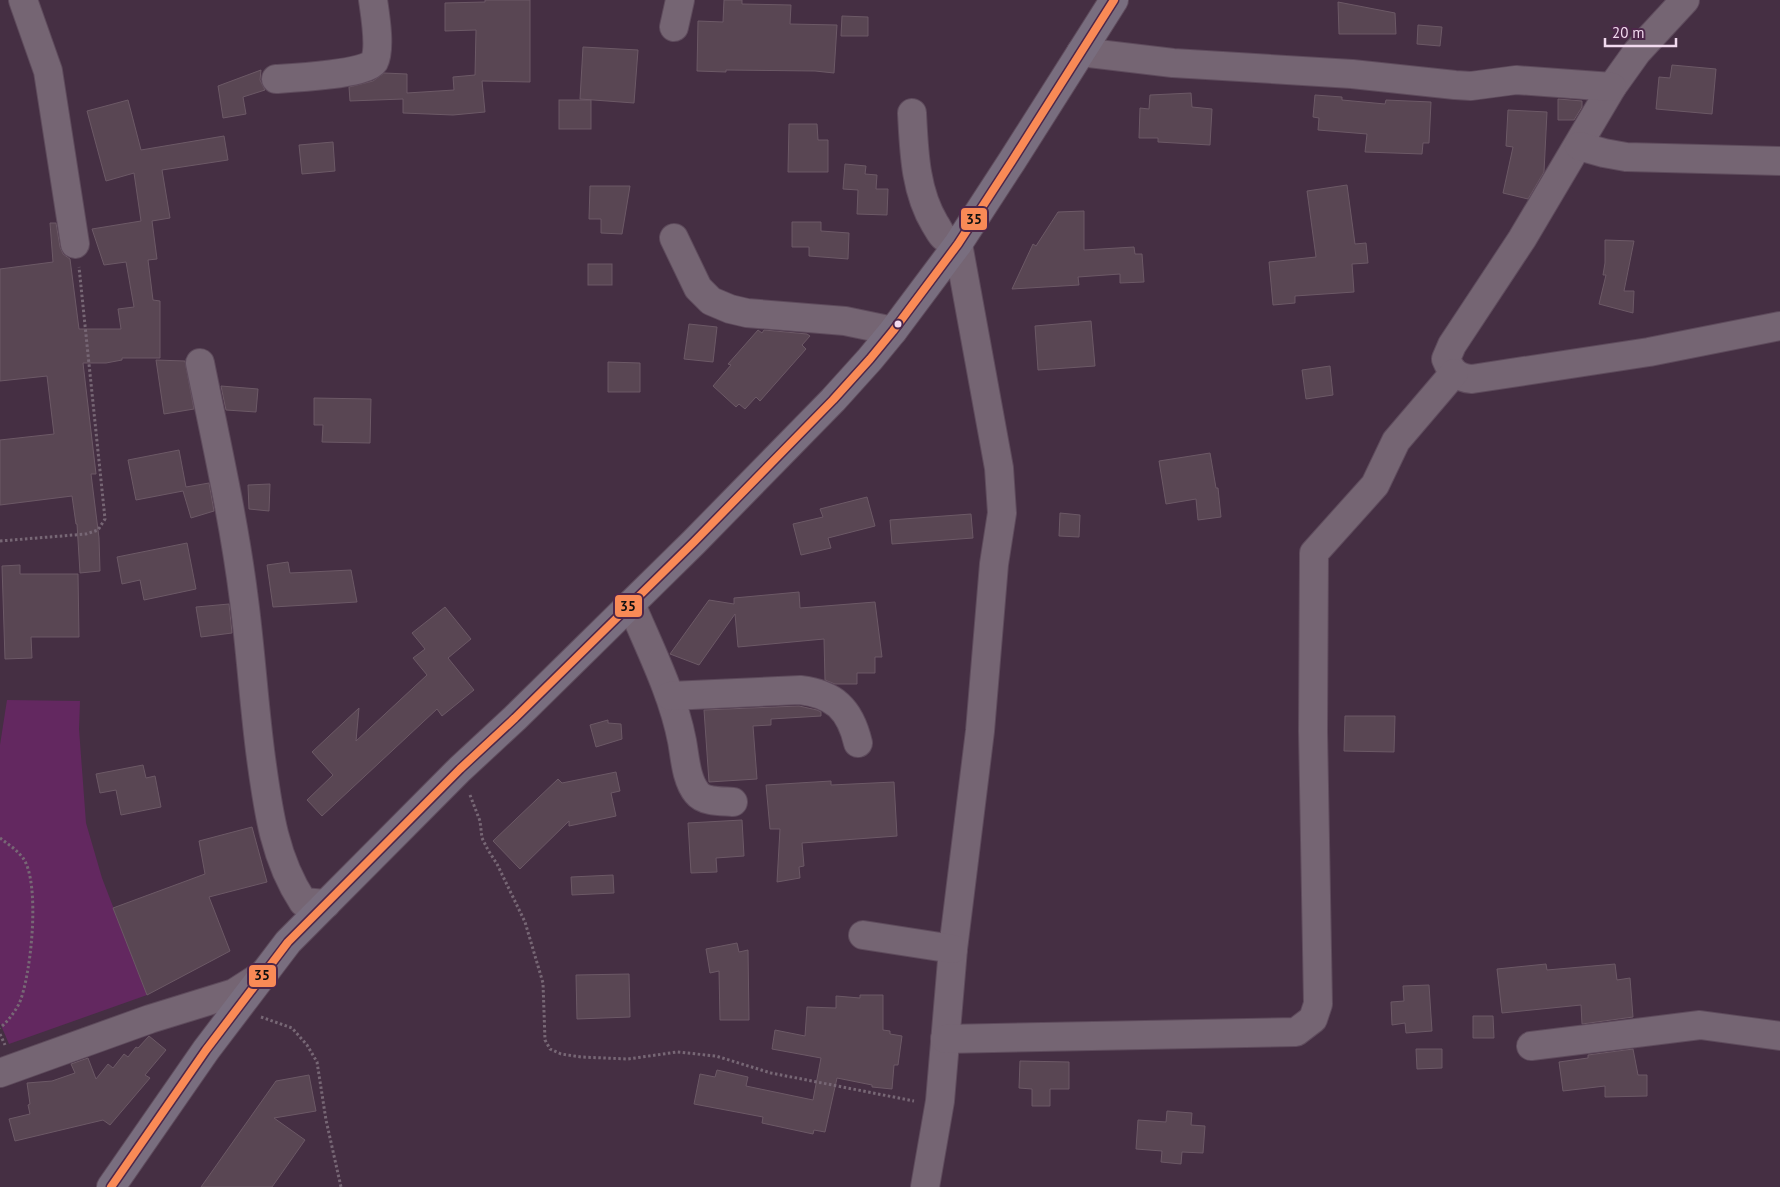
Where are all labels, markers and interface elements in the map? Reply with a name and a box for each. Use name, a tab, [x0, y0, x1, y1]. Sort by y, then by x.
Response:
scale bar	[1605, 15, 1676, 47]
text: 20 m	[1612, 23, 1645, 42]
line badge: 35	[960, 207, 988, 231]
text: 35	[966, 210, 982, 228]
unlabelled marker	[893, 319, 903, 329]
line badge: 35	[614, 594, 643, 618]
text: 35	[620, 597, 636, 615]
line badge: 35	[248, 964, 277, 988]
text: 35	[254, 966, 270, 984]

